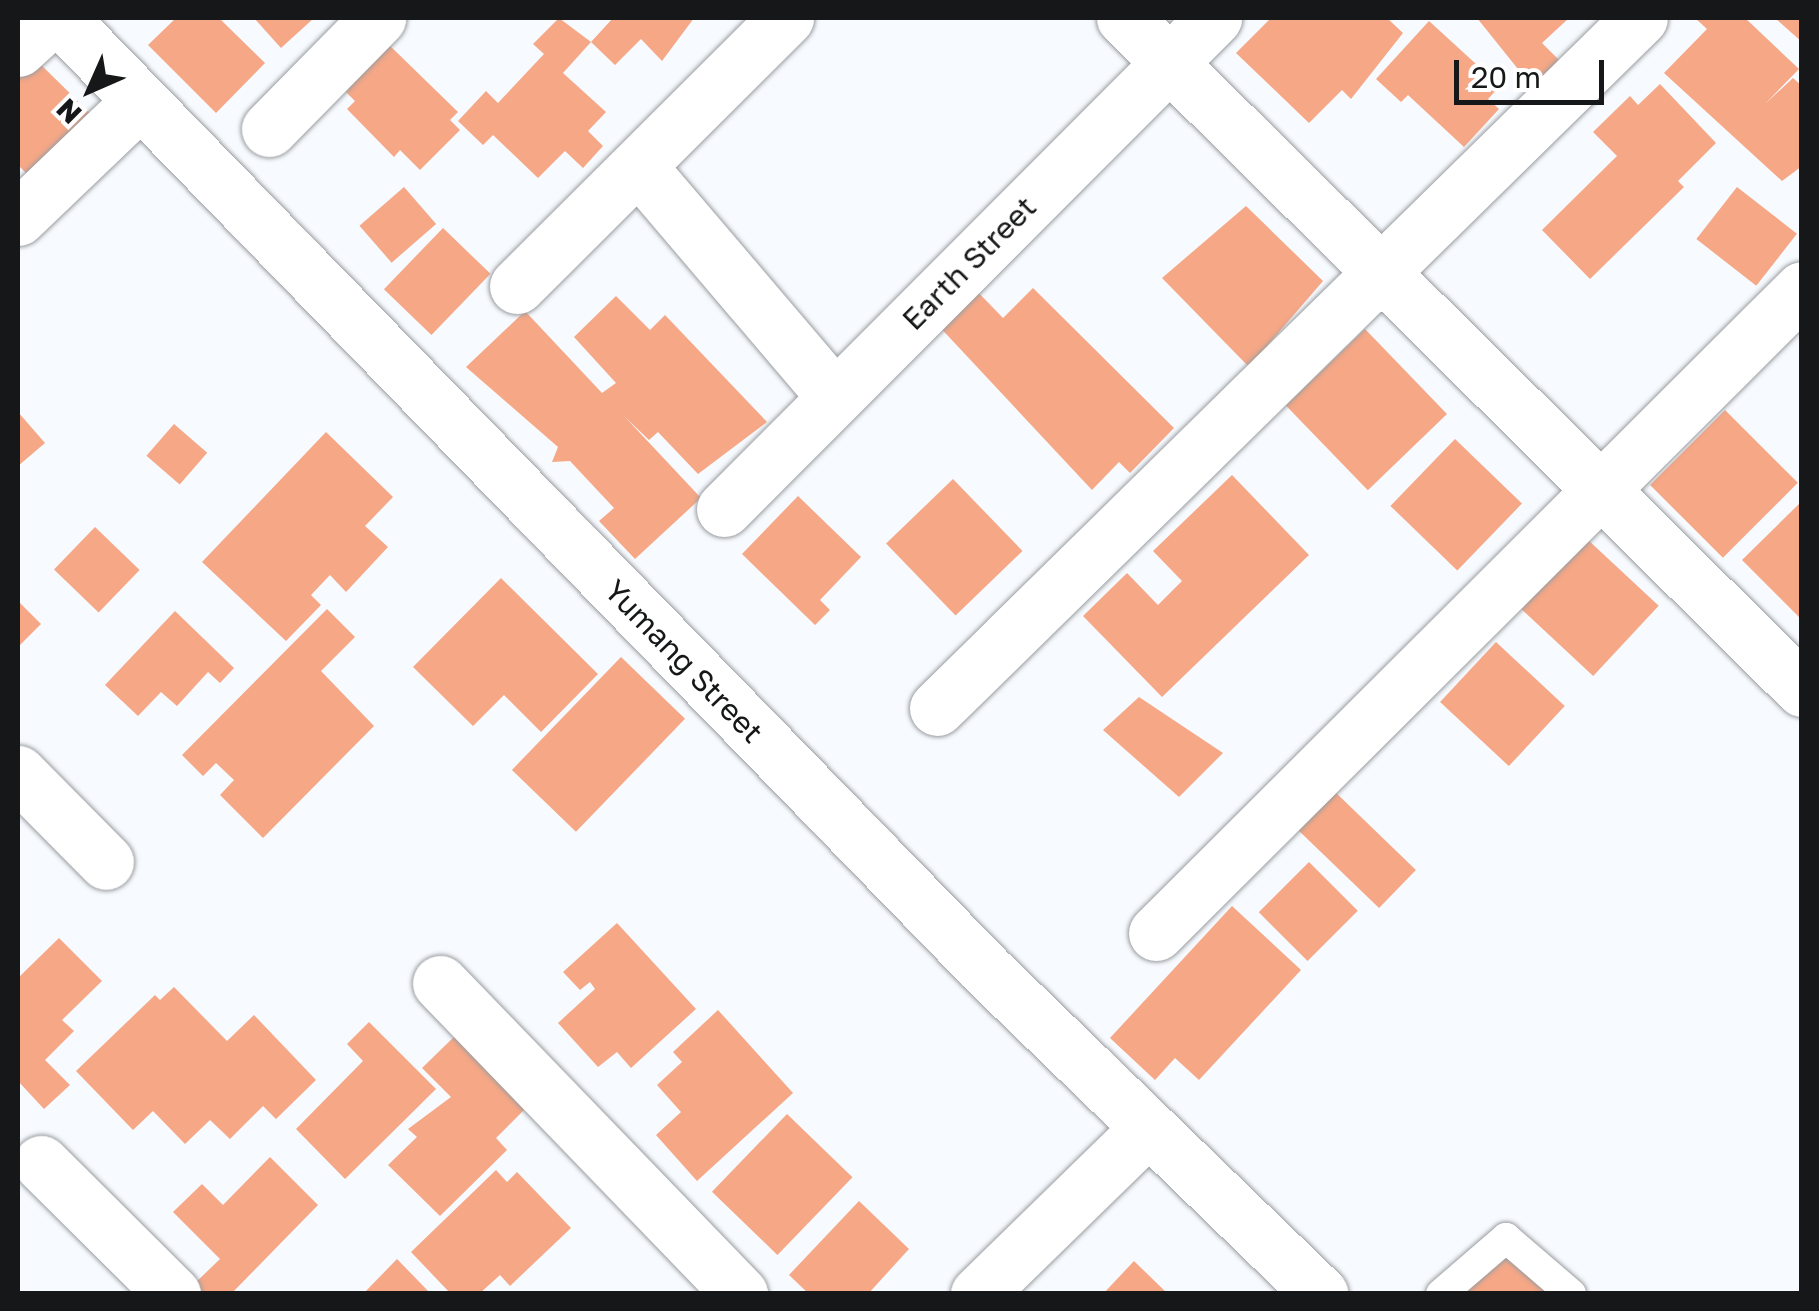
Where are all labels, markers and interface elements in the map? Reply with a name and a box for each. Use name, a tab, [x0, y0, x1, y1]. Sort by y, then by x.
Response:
north arrow	[40, 40, 140, 140]
scale bar	[1459, 40, 1609, 102]
text: 20 m	[1471, 59, 1541, 95]
text: N	[49, 92, 88, 131]
street label: Earth Street	[895, 189, 1043, 337]
street label: Yumang Street	[597, 572, 771, 750]

